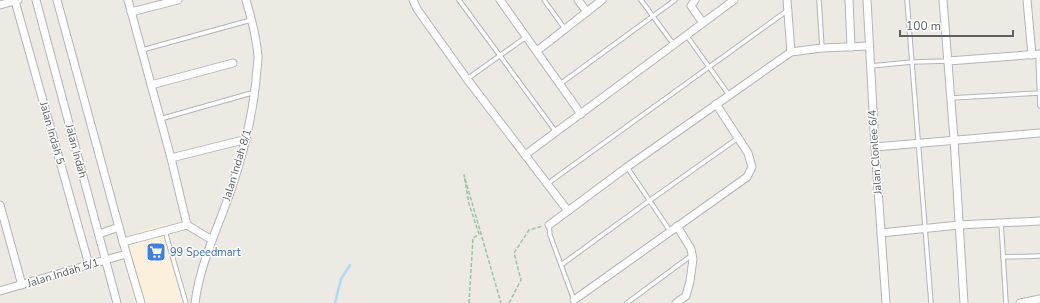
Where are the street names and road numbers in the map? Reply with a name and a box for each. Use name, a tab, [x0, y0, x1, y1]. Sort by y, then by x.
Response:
street label: Jalan Indah 5	[36, 99, 68, 166]
street label: Jalan Clonlee 6/4	[865, 109, 886, 196]
street label: Jalan Indah	[61, 121, 90, 180]
street label: Jalan Indah 8/1	[219, 127, 255, 204]
street label: Jalan Indah 5/1	[24, 255, 101, 291]

